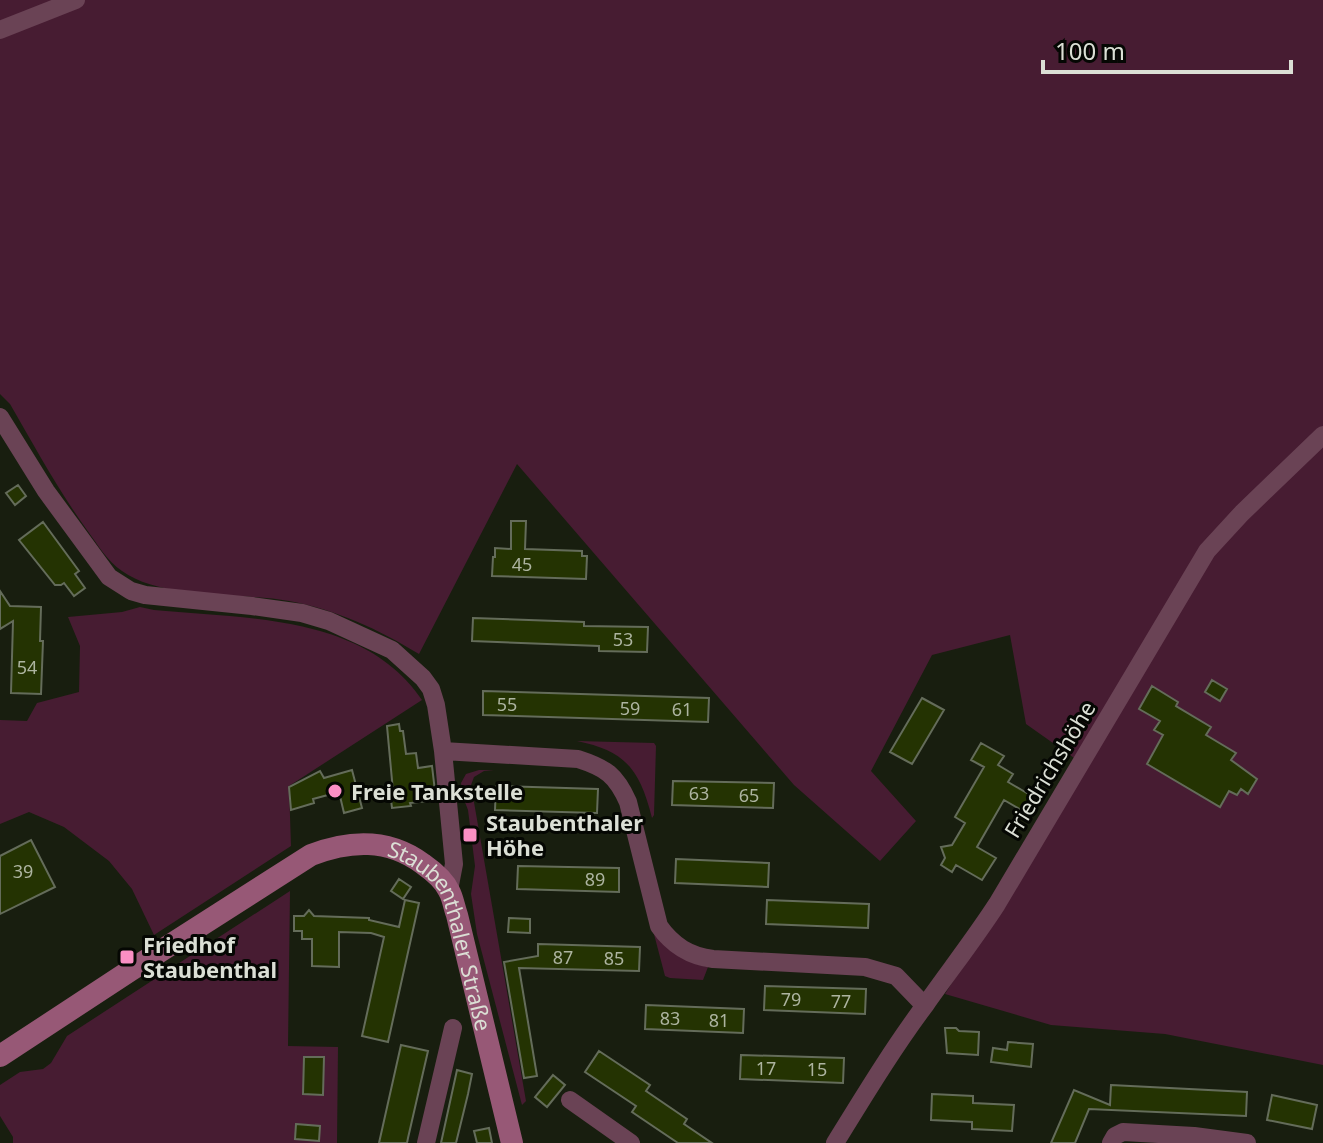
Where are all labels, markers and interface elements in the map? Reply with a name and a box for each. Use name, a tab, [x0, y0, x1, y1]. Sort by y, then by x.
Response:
scale bar	[1043, 24, 1291, 74]
text: 100 m	[1055, 34, 1125, 67]
house number: 45	[512, 552, 532, 576]
house number: 53	[613, 627, 633, 651]
house number: 54	[17, 655, 37, 679]
house number: 55	[497, 692, 517, 716]
street label: Friedrichshöhe	[996, 695, 1102, 843]
house number: 59	[620, 696, 640, 720]
house number: 61	[672, 697, 692, 721]
place label: Freie Tankstelle	[351, 776, 523, 806]
house number: 63	[689, 781, 709, 805]
marker: Freie Tankstelle	[326, 782, 344, 800]
house number: 65	[739, 783, 759, 807]
place label: Staubenthaler Höhe	[486, 807, 643, 862]
marker: Staubenthaler Höhe	[461, 826, 479, 844]
street label: Staubenthaler Straße	[384, 833, 499, 1034]
house number: 39	[13, 859, 33, 883]
house number: 89	[585, 867, 605, 891]
place label: Friedhof Staubenthal	[143, 929, 277, 984]
house number: 87	[553, 945, 573, 969]
house number: 85	[604, 946, 624, 970]
marker: Friedhof Staubenthal	[118, 948, 136, 966]
house number: 79	[781, 987, 801, 1011]
house number: 77	[831, 989, 851, 1013]
house number: 83	[660, 1006, 680, 1030]
house number: 81	[709, 1008, 729, 1032]
house number: 17	[756, 1056, 776, 1080]
house number: 15	[807, 1057, 827, 1081]

